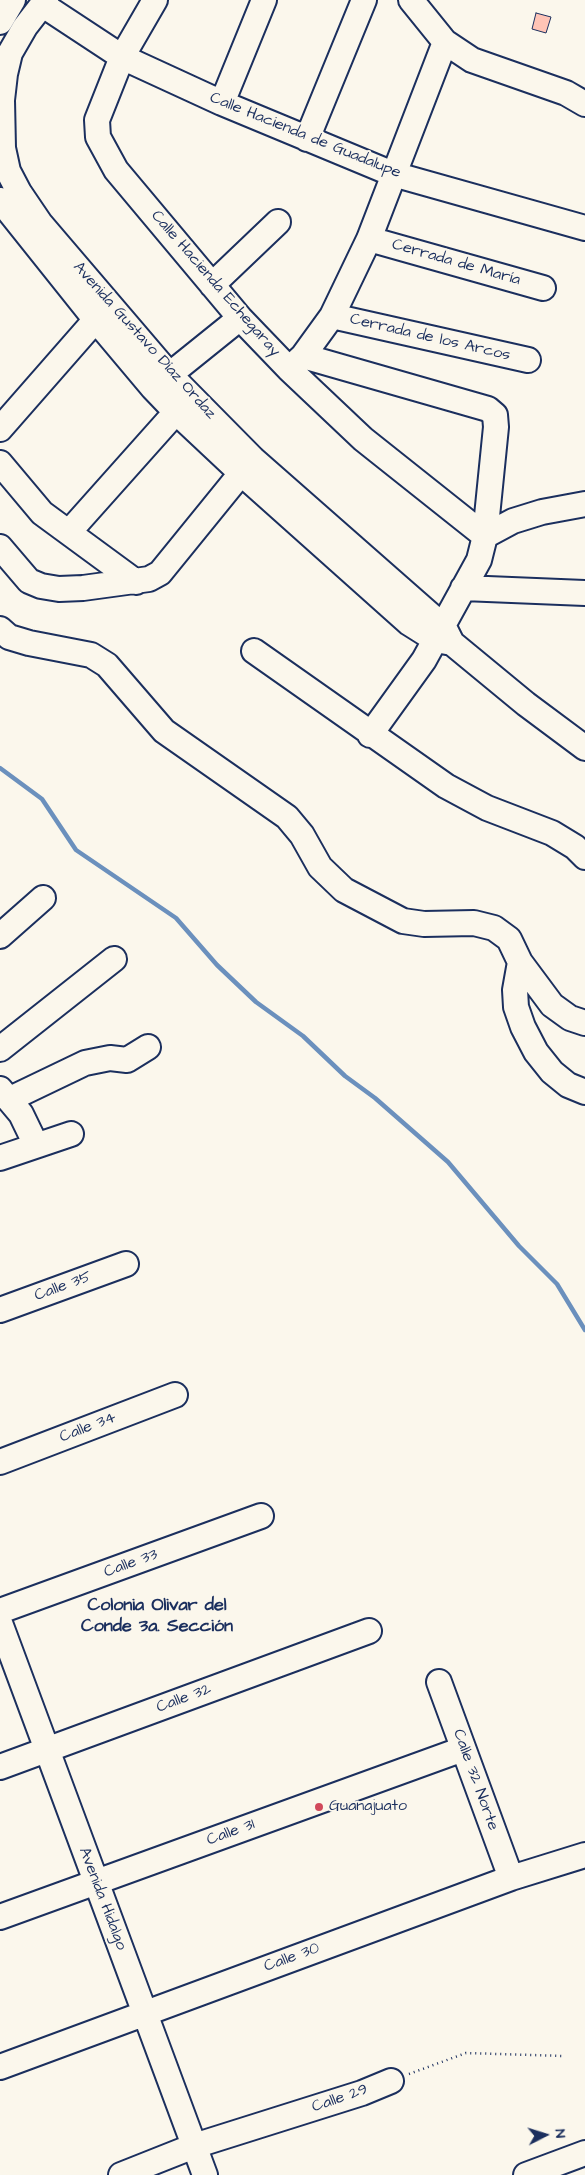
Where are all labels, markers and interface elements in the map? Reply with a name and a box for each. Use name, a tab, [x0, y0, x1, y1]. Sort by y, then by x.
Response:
street label: Calle Hacienda de Guadalupe	[207, 89, 403, 183]
street label: Calle Hacienda Echegaray	[146, 207, 284, 361]
street label: Cerrada de María	[390, 236, 522, 290]
street label: Avenida Gustavo Díaz Ordaz	[68, 258, 220, 424]
street label: Cerrada de los Arcos	[348, 310, 512, 366]
street label: Calle 35	[32, 1268, 94, 1306]
street label: Calle 34	[57, 1409, 119, 1447]
street label: Calle 33	[101, 1545, 161, 1583]
district label: Colonia Olivar del Conde 3a. Sección	[81, 1595, 233, 1638]
street label: Calle 32	[154, 1680, 214, 1718]
street label: Calle 32 Norte	[448, 1727, 502, 1833]
place label: Guanajuato	[329, 1797, 407, 1817]
marker: Guanajuato	[313, 1801, 325, 1813]
street label: Calle 31	[204, 1815, 258, 1851]
street label: Avenida Hidalgo	[74, 1845, 130, 1953]
street label: Calle 30	[262, 1939, 322, 1977]
street label: Calle 29	[310, 2081, 370, 2117]
north arrow	[520, 2110, 570, 2160]
text: N	[550, 2128, 570, 2139]

